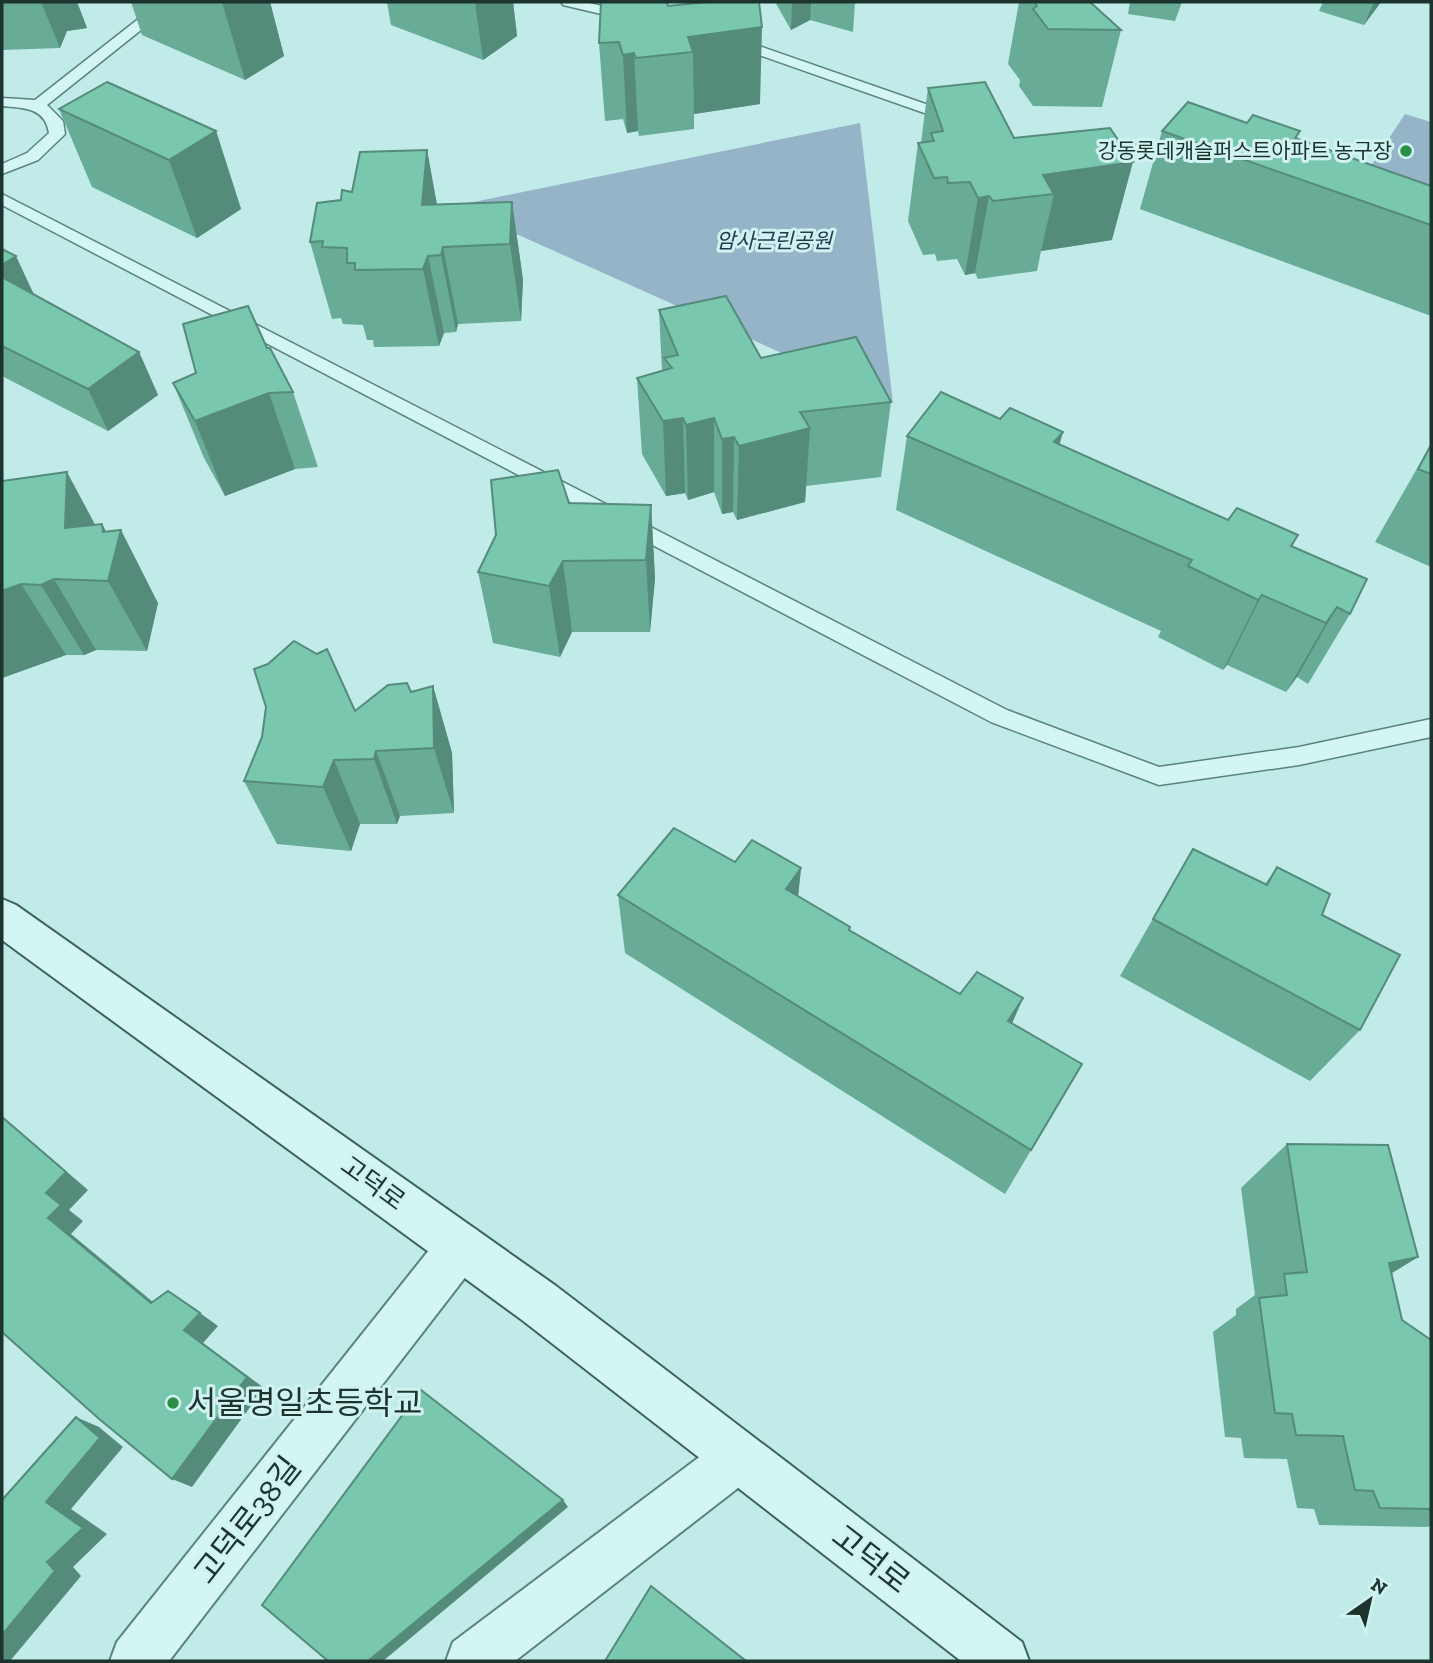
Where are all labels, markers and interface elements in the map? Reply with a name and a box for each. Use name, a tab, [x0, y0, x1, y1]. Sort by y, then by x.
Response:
place label: 강동롯데캐슬퍼스트아파트 농구장	[1097, 138, 1392, 163]
marker: 강동롯데캐슬퍼스트아파트 농구장	[1398, 143, 1414, 159]
park label: 암사근린공원	[716, 228, 834, 253]
street label: 고덕로	[335, 1149, 411, 1217]
place label: 서울명일초등학교	[187, 1384, 423, 1422]
marker: 서울명일초등학교	[165, 1395, 181, 1411]
street label: 고덕로38길	[186, 1449, 308, 1591]
street label: 고덕로	[825, 1517, 917, 1601]
north arrow	[1335, 1565, 1405, 1635]
text: N	[1367, 1573, 1392, 1600]

